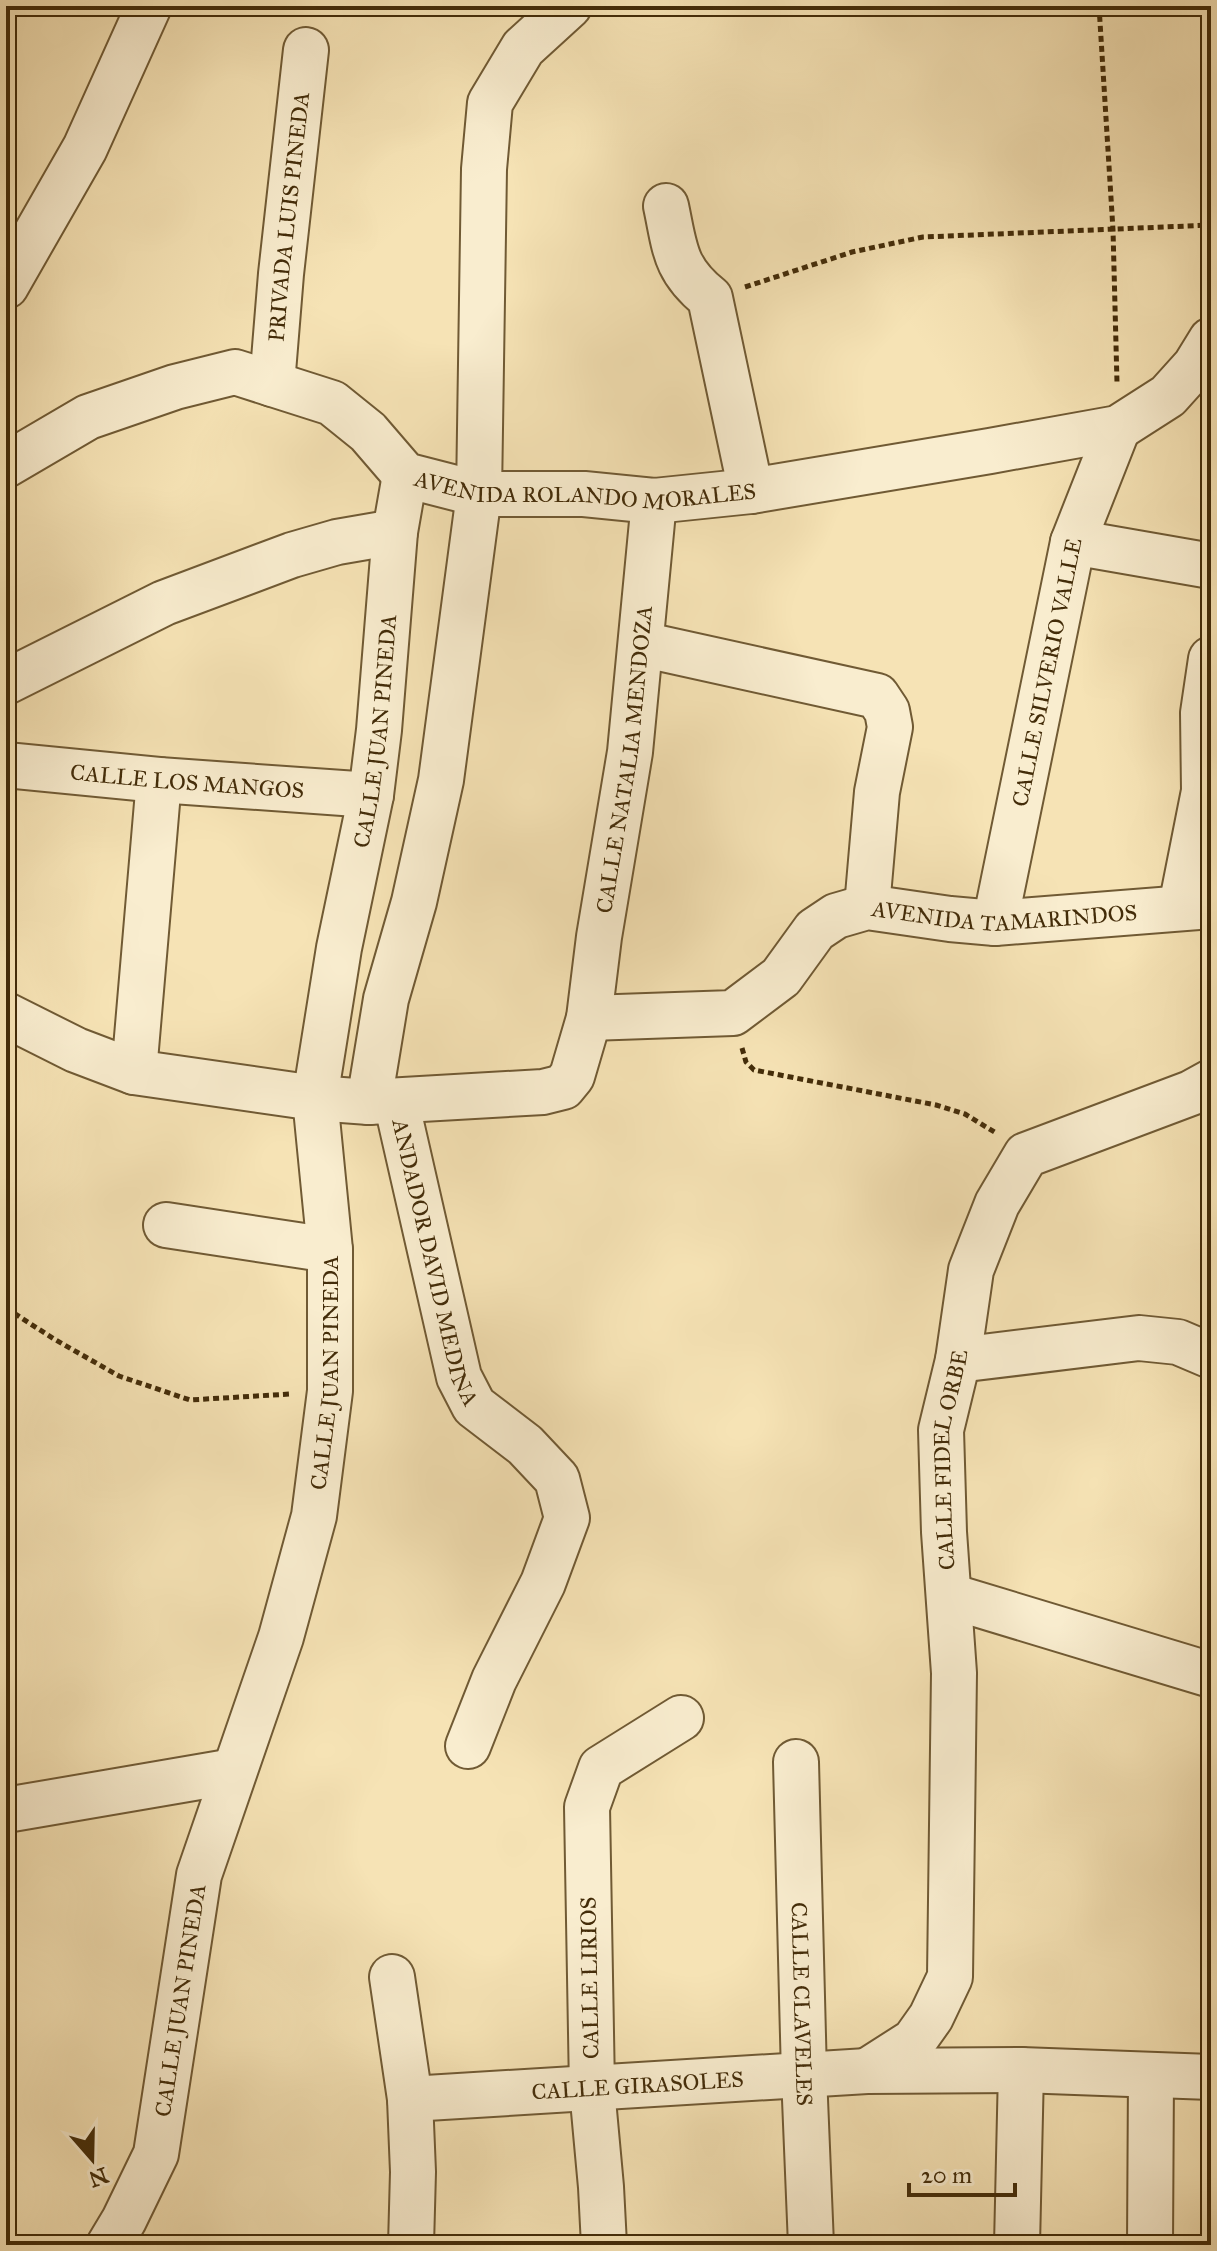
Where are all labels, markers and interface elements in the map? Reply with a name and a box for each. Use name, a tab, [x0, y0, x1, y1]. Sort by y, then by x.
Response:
street label: PRIVADA LUIS PINEDA	[263, 90, 315, 343]
street label: AVENIDA ROLANDO MORALES	[411, 465, 757, 516]
street label: CALLE SILVERIO VALLE	[1006, 535, 1088, 809]
street label: CALLE NATALIA MENDOZA	[590, 604, 658, 915]
street label: CALLE JUAN PINEDA	[347, 613, 402, 850]
street label: CALLE LOS MANGOS	[69, 758, 305, 804]
street label: AVENIDA TAMARINDOS	[869, 895, 1138, 937]
street label: ANDADOR DAVID MEDINA	[386, 1115, 485, 1410]
street label: CALLE JUAN PINEDA	[304, 1255, 344, 1491]
street label: CALLE FIDEL ORBE	[928, 1348, 973, 1571]
street label: CALLE JUAN PINEDA	[149, 1882, 211, 2119]
street label: CALLE LIRIOS	[575, 1897, 604, 2059]
street label: CALLE CLAVELES	[786, 1902, 818, 2106]
street label: CALLE GIRASOLES	[531, 2066, 745, 2106]
north arrow	[52, 2119, 132, 2199]
scale bar	[909, 2147, 1015, 2197]
text: 20 m	[921, 2160, 972, 2190]
text: N	[85, 2161, 112, 2193]

